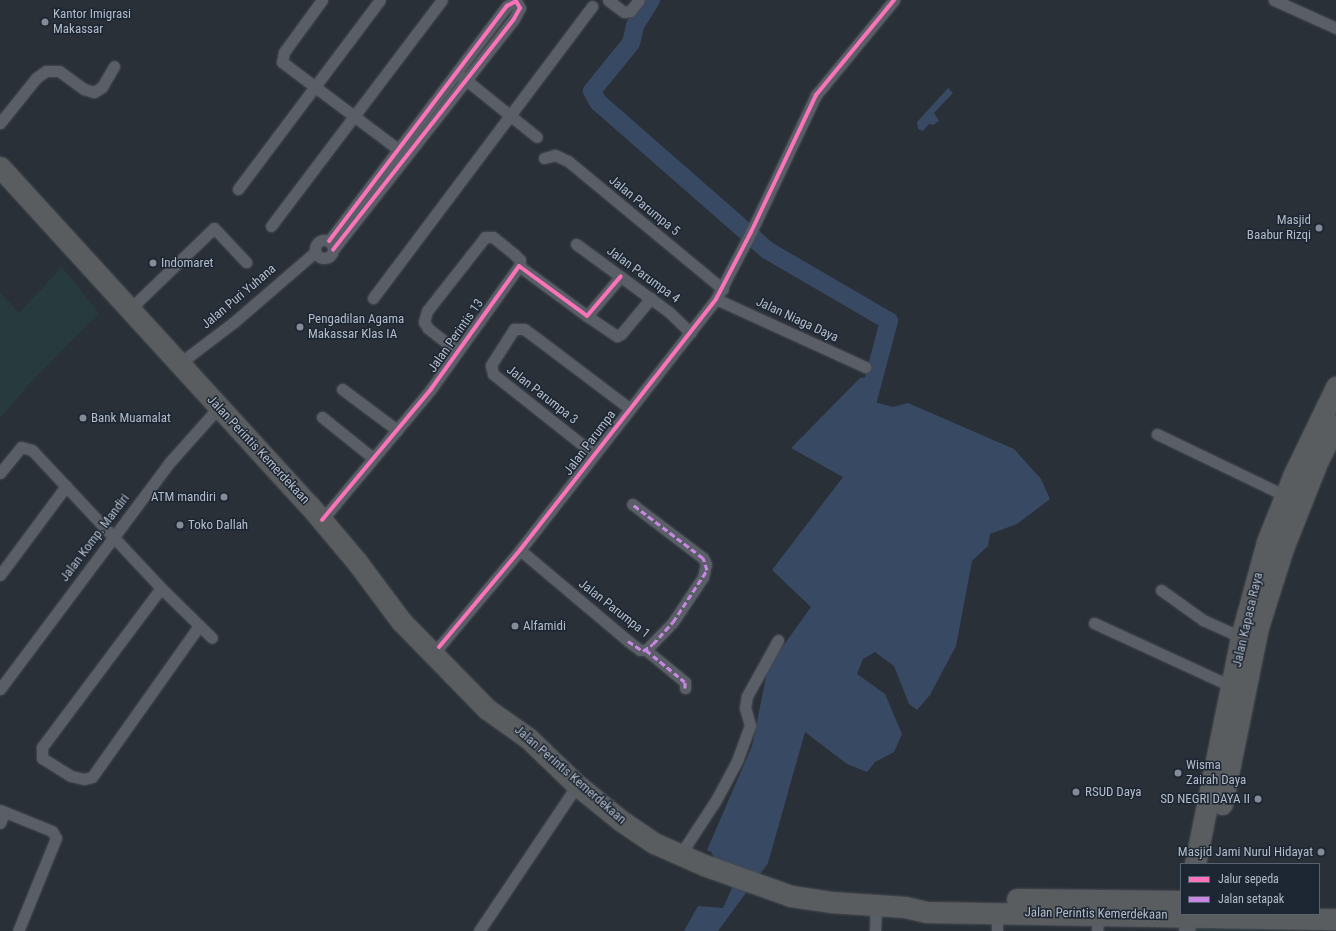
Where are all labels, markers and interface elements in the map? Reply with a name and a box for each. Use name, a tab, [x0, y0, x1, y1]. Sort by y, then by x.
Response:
place label: Kantor Imigrasi Makassar	[53, 7, 131, 38]
marker: Kantor Imigrasi Makassar	[40, 17, 50, 27]
street label: Jalan Parumpa 5	[606, 173, 682, 239]
place label: Masjid Baabur Rizqi	[1247, 213, 1311, 244]
marker: Masjid Baabur Rizqi	[1314, 223, 1324, 233]
street label: Jalan Parumpa 4	[603, 243, 683, 307]
place label: Indomaret	[161, 255, 213, 271]
marker: Indomaret	[148, 258, 158, 268]
street label: Jalan Puri Yuhana	[199, 261, 279, 333]
street label: Jalan Niaga Daya	[753, 294, 841, 346]
street label: Jalan Perintis 13	[425, 296, 487, 376]
place label: Pengadilan Agama Makassar Klas IA	[308, 312, 404, 343]
marker: Pengadilan Agama Makassar Klas IA	[295, 322, 305, 332]
street label: Jalan Parumpa 3	[503, 362, 581, 428]
street label: Jalan Perintis Kemerdekaan	[204, 392, 312, 508]
street label: Jalan Parumpa	[561, 408, 619, 478]
place label: Bank Muamalat	[91, 410, 171, 426]
marker: Bank Muamalat	[78, 413, 88, 423]
place label: ATM mandiri	[151, 489, 216, 505]
street label: Jalan Komp. Mandiri	[57, 491, 133, 585]
marker: ATM mandiri	[219, 492, 229, 502]
place label: Toko Dallah	[188, 517, 248, 533]
marker: Toko Dallah	[175, 520, 185, 530]
street label: Jalan Kapasa Raya	[1230, 571, 1266, 669]
street label: Jalan Parumpa 1	[575, 576, 653, 642]
place label: Alfamidi	[523, 618, 566, 634]
marker: Alfamidi	[510, 621, 520, 631]
street label: Jalan Perintis Kemerdekaan	[511, 722, 629, 828]
place label: Wisma Zairah Daya	[1186, 758, 1246, 789]
marker: Wisma Zairah Daya	[1173, 768, 1183, 778]
place label: RSUD Daya	[1085, 784, 1141, 800]
marker: RSUD Daya	[1070, 786, 1082, 798]
place label: SD NEGRI DAYA II	[1160, 791, 1250, 807]
marker: SD NEGRI DAYA II	[1253, 794, 1263, 804]
place label: Masjid Jami Nurul Hidayat	[1178, 844, 1313, 860]
marker: Masjid Jami Nurul Hidayat	[1316, 847, 1326, 857]
legend	[1180, 863, 1320, 915]
text: Jalur sepeda	[1218, 872, 1279, 886]
text: Jalan setapak	[1218, 892, 1284, 906]
street label: Jalan Perintis Kemerdekaan	[1024, 905, 1168, 923]

